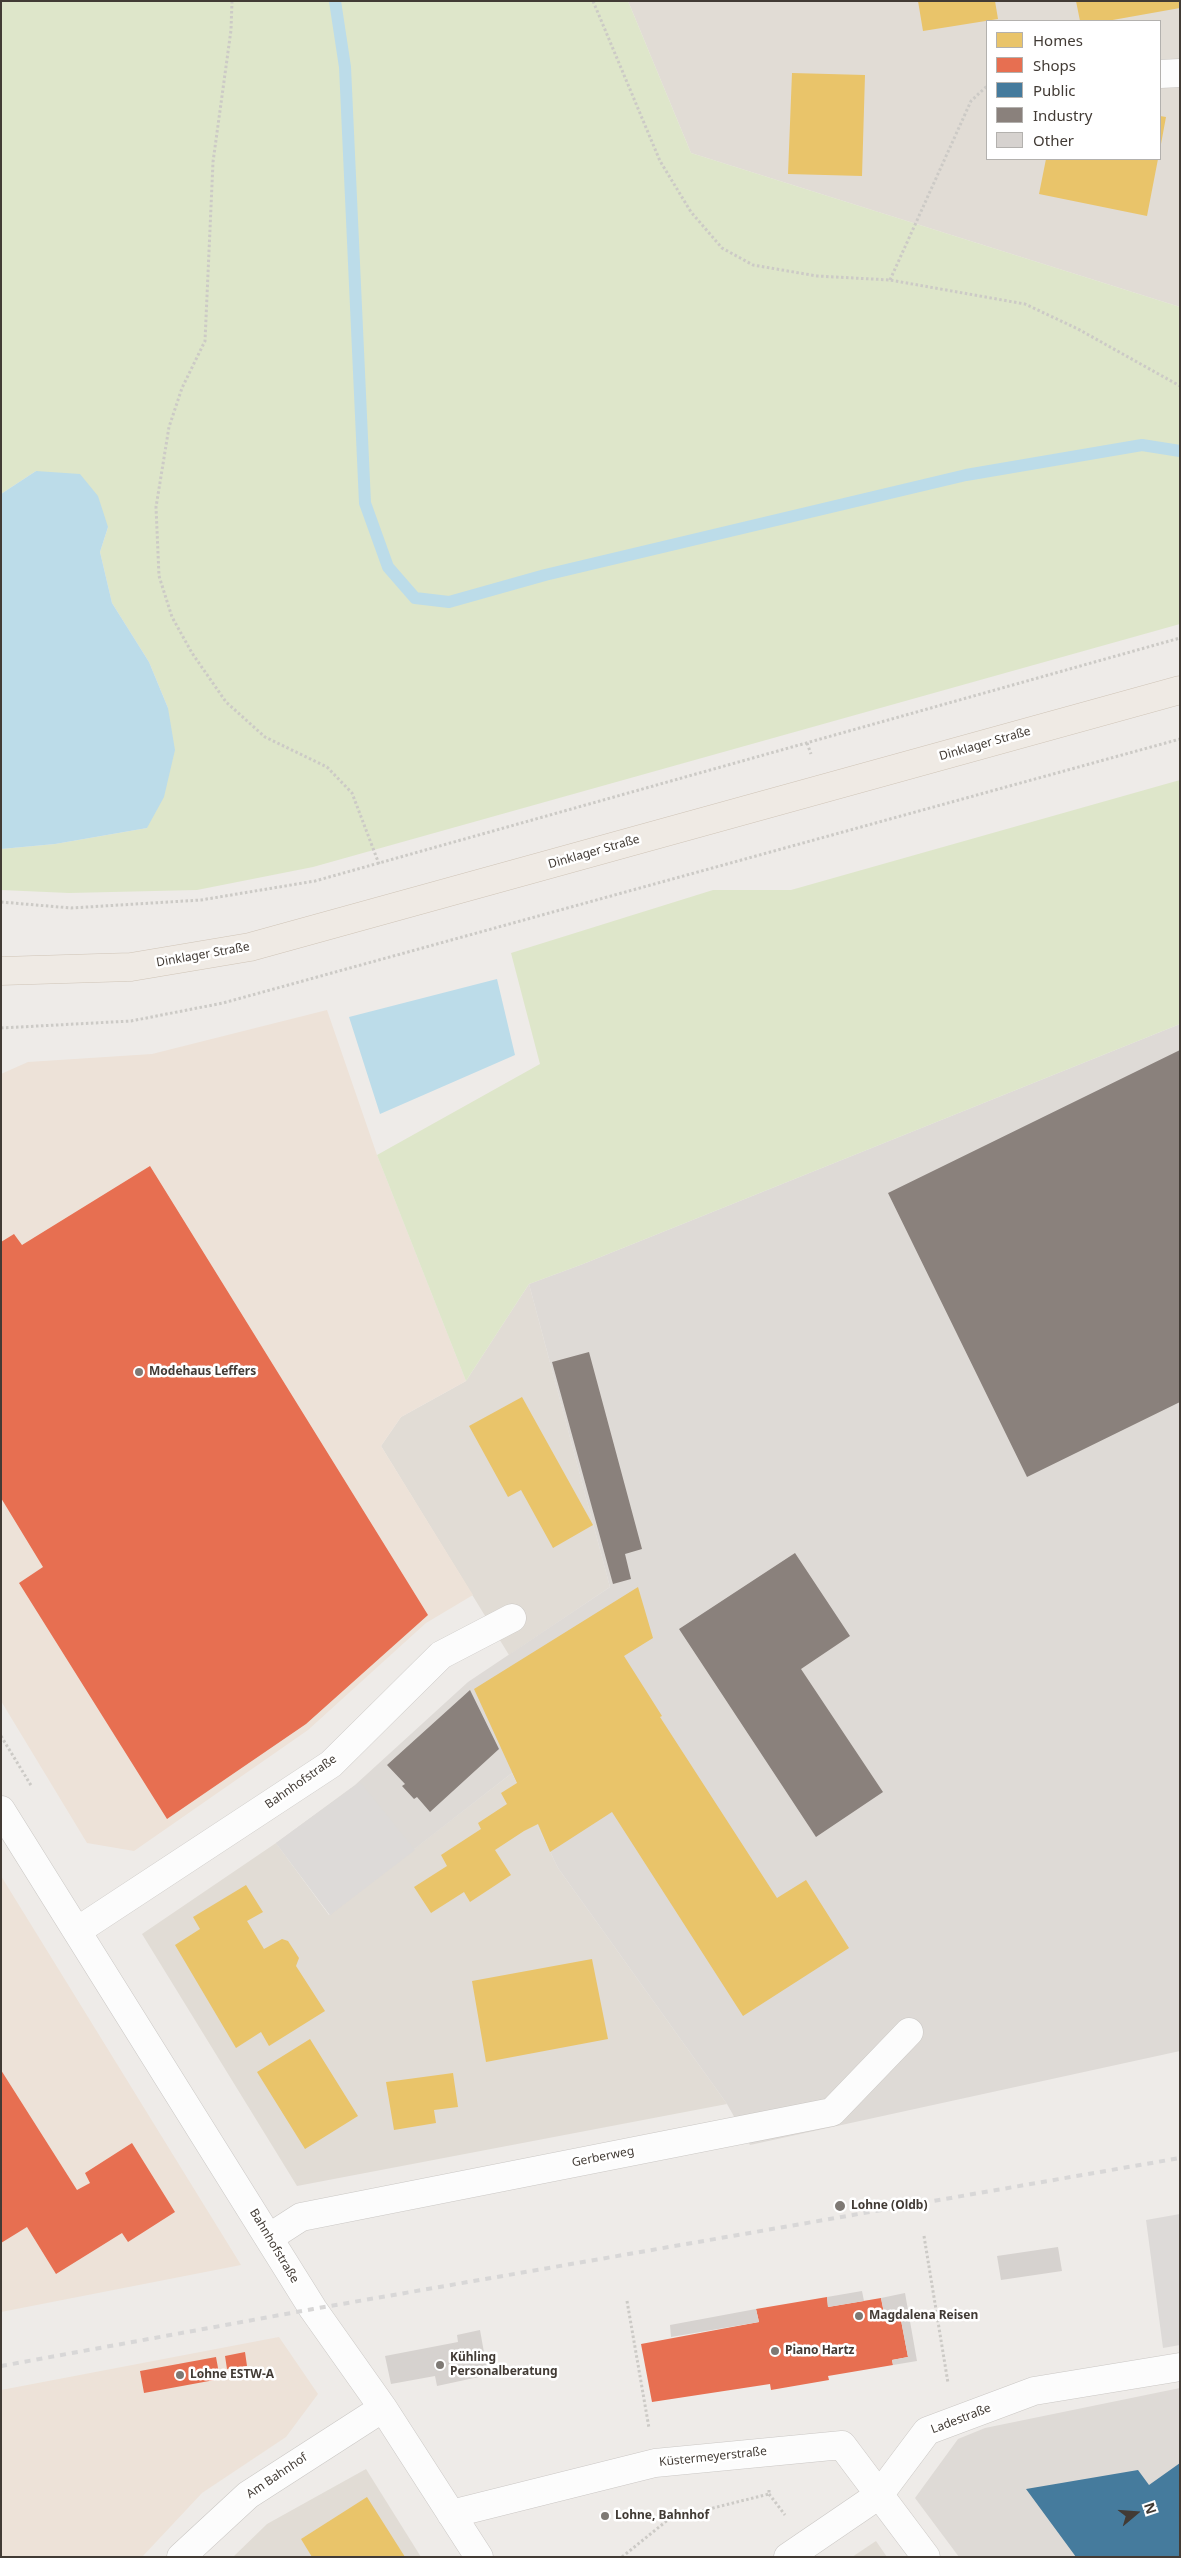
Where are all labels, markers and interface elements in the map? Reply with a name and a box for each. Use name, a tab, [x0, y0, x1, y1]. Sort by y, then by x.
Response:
legend	[986, 20, 1161, 160]
text: Homes	[1033, 30, 1083, 50]
text: Shops	[1033, 55, 1076, 75]
text: Public	[1033, 80, 1076, 100]
text: Industry	[1033, 105, 1092, 125]
text: Other	[1033, 130, 1074, 150]
street label: Dinklager Straße	[938, 724, 1032, 764]
street label: Dinklager Straße	[547, 832, 641, 872]
street label: Dinklager Straße	[155, 940, 251, 970]
place label: Modehaus Leffers	[149, 1365, 256, 1379]
marker: Modehaus Leffers	[133, 1366, 145, 1378]
street label: Bahnhofstraße	[262, 1752, 340, 1812]
street label: Gerberweg	[571, 2144, 635, 2170]
marker: Lohne (Oldb)	[833, 2199, 847, 2213]
place label: Lohne (Oldb)	[851, 2199, 927, 2213]
street label: Bahnhofstraße	[246, 2206, 302, 2286]
place label: Magdalena Reisen	[869, 2309, 978, 2323]
marker: Magdalena Reisen	[853, 2310, 865, 2322]
place label: Piano Hartz	[785, 2344, 855, 2358]
marker: Piano Hartz	[769, 2345, 781, 2357]
place label: Kühling Personalberatung	[450, 2351, 558, 2379]
marker: Kühling Personalberatung	[434, 2359, 446, 2371]
place label: Lohne ESTW-A	[190, 2368, 274, 2382]
marker: Lohne ESTW-A	[174, 2369, 186, 2381]
street label: Ladestraße	[929, 2401, 993, 2437]
street label: Küstermeyerstraße	[658, 2444, 768, 2470]
street label: Am Bahnhof	[244, 2450, 310, 2502]
north arrow	[1111, 2488, 1161, 2538]
text: N	[1140, 2500, 1162, 2517]
place label: Lohne, Bahnhof	[615, 2509, 709, 2523]
marker: Lohne, Bahnhof	[599, 2510, 611, 2522]

